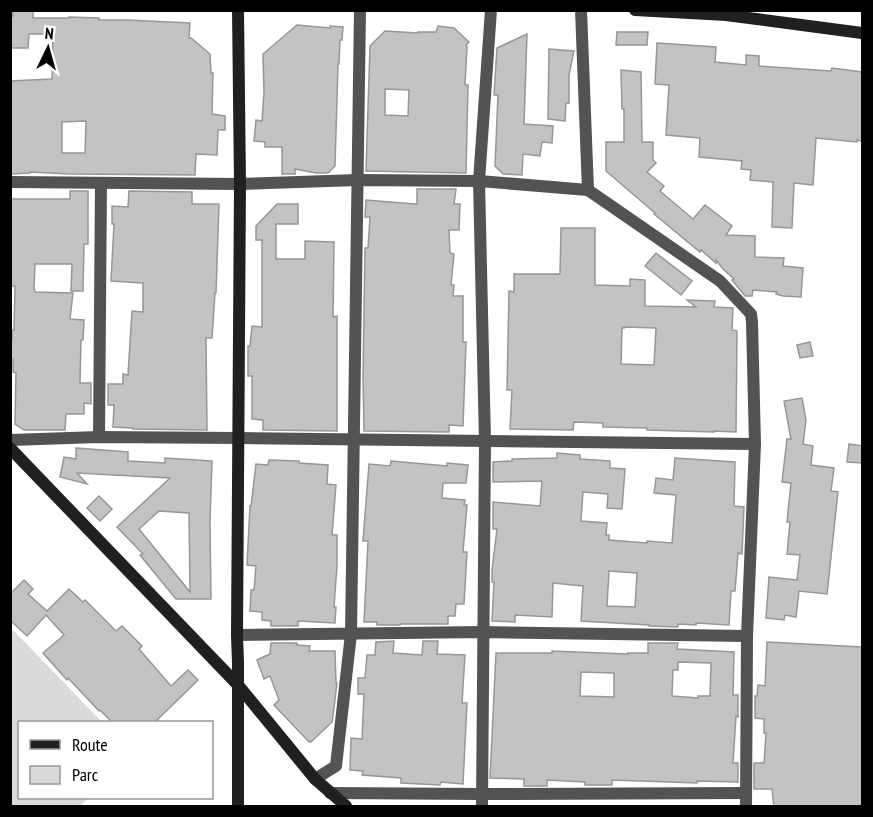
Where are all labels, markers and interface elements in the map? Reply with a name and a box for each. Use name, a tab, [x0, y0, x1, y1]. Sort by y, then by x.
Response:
north arrow	[18, 18, 78, 78]
text: N	[44, 23, 54, 43]
legend	[18, 721, 213, 799]
text: Route	[72, 733, 108, 756]
text: Parc	[72, 763, 99, 786]

